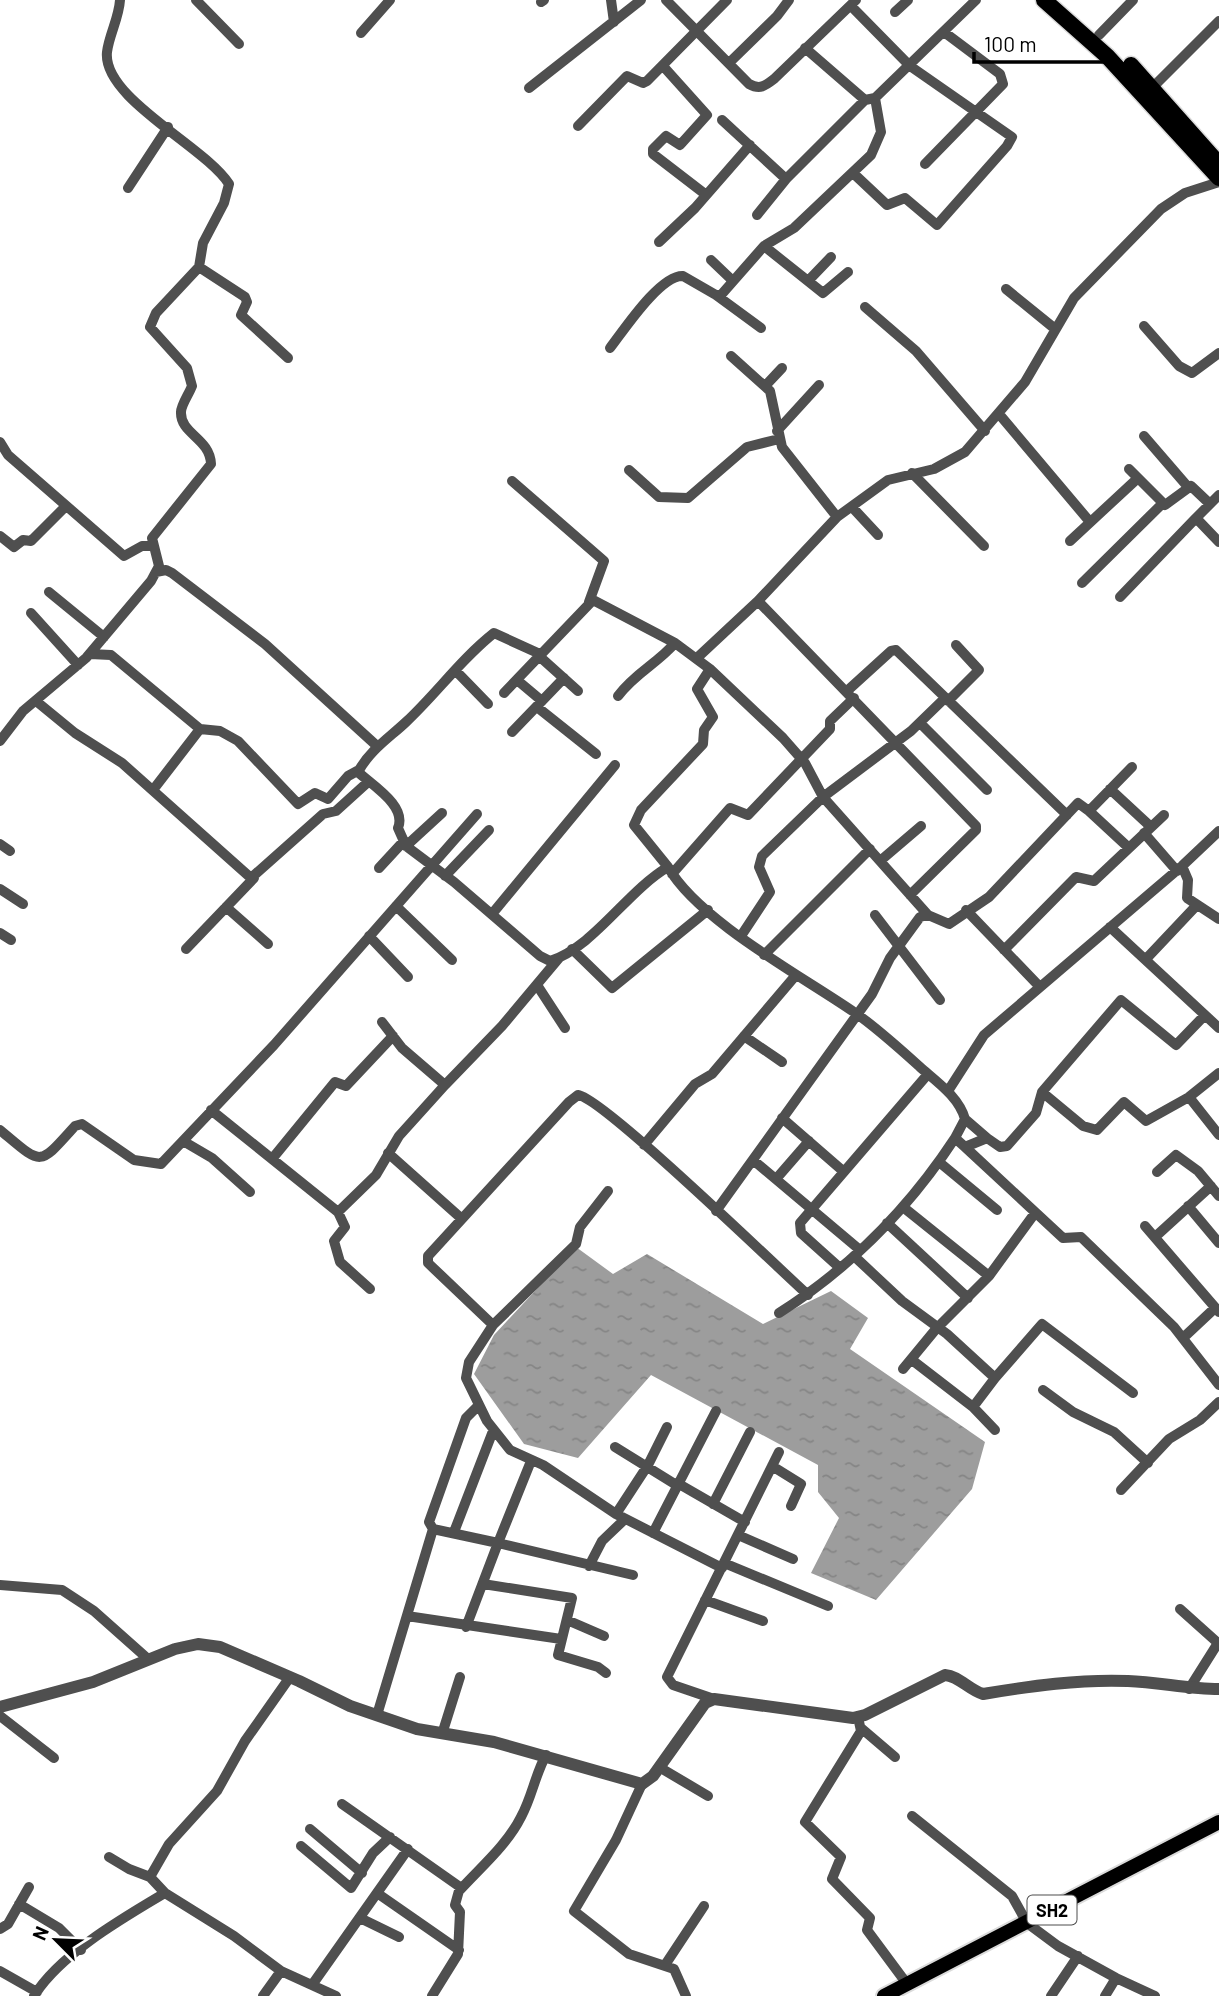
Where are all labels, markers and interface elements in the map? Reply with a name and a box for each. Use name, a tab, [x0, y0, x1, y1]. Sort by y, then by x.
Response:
scale bar	[974, 21, 1107, 65]
text: 100 m	[984, 31, 1037, 56]
road number: SH2	[1028, 1896, 1076, 1924]
north arrow	[21, 1905, 91, 1975]
text: N	[27, 1922, 53, 1943]

